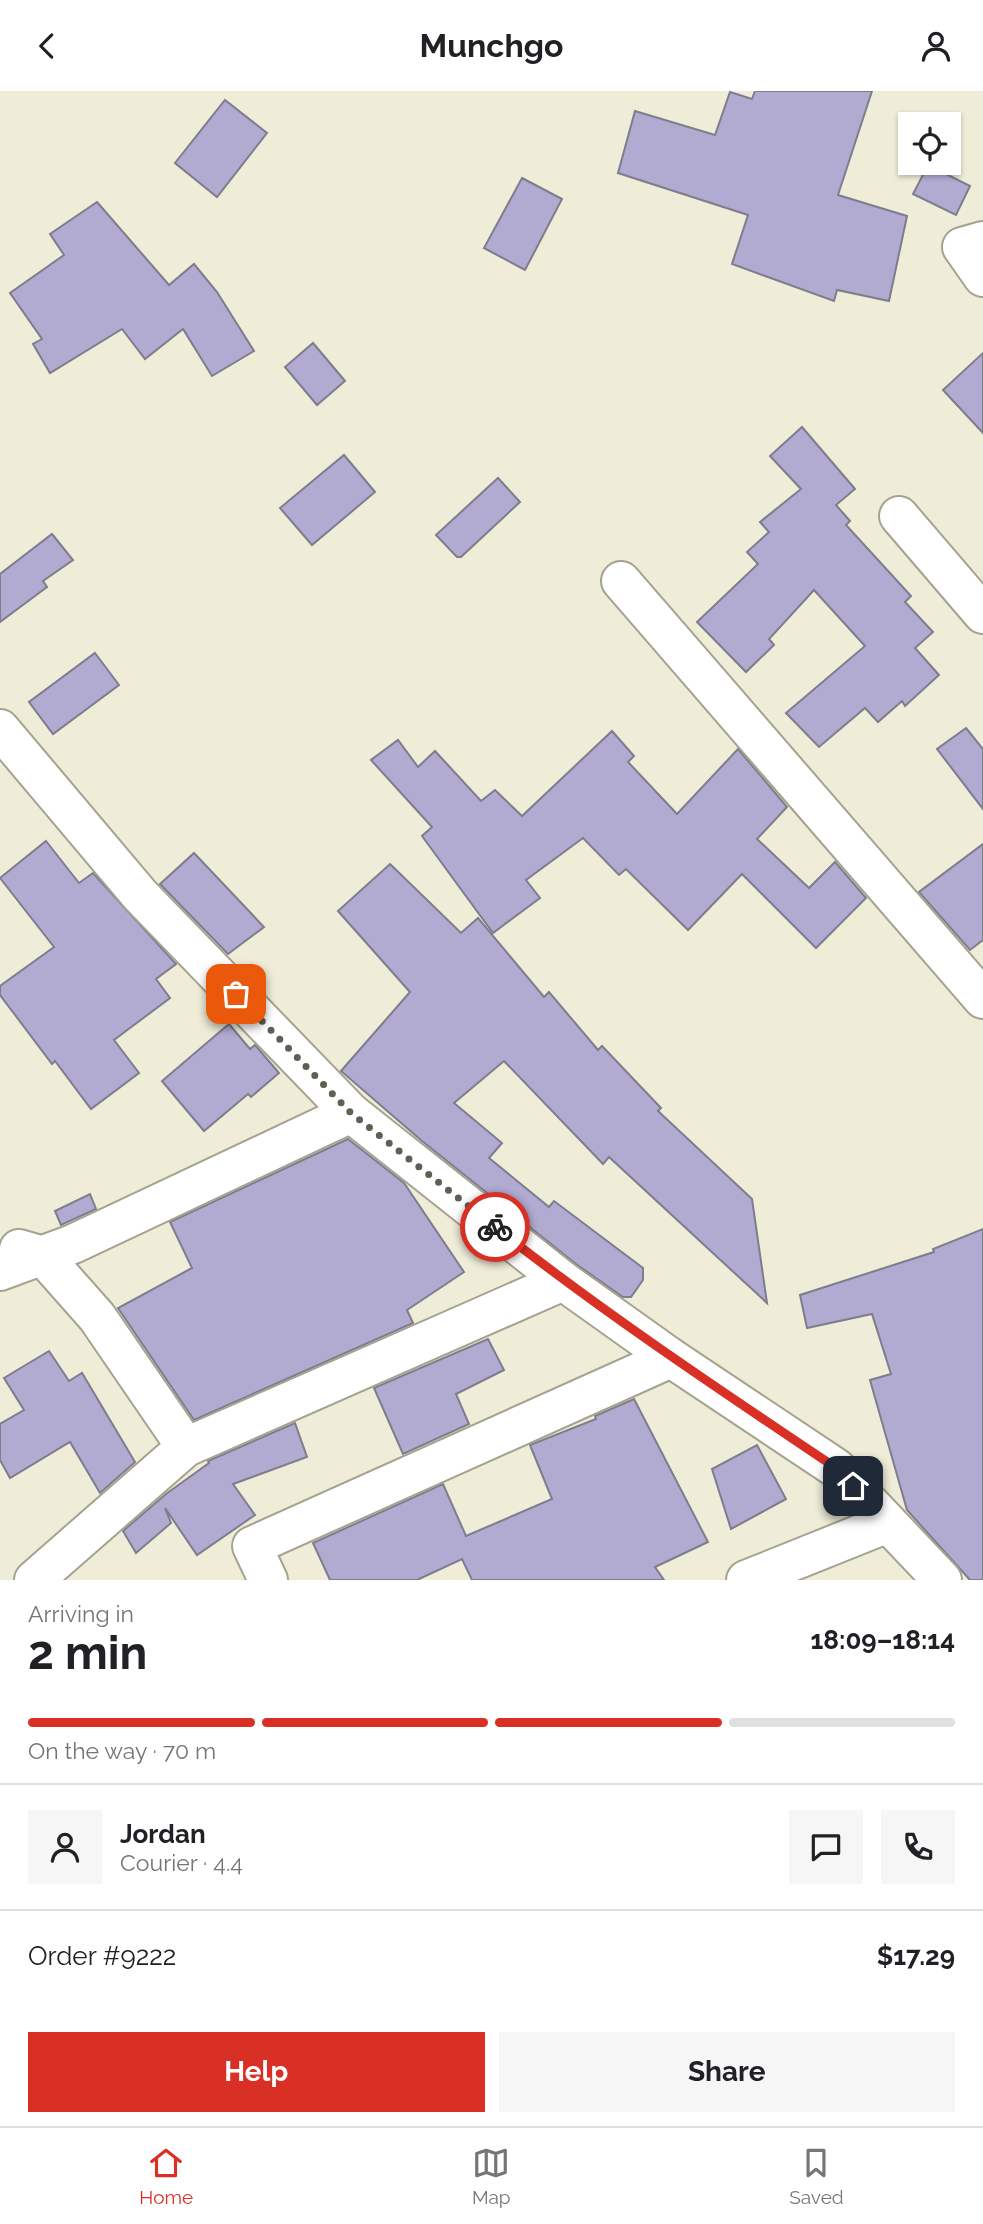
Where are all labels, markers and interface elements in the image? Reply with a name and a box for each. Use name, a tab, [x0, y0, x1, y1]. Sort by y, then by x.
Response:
icon: back	[28, 27, 66, 65]
text: Munchgo	[420, 27, 563, 64]
icon: person	[917, 27, 955, 65]
map controls	[898, 112, 961, 175]
button: locate	[898, 112, 961, 175]
pin	[206, 964, 266, 1024]
icon: bag	[217, 975, 255, 1013]
courier	[460, 1192, 530, 1262]
icon: bike	[476, 1208, 514, 1246]
pin	[823, 1456, 883, 1516]
icon: home	[834, 1467, 872, 1505]
text: Arriving in	[28, 1600, 134, 1627]
text: 18:09–18:14	[810, 1625, 955, 1655]
text: 2 min	[28, 1626, 147, 1680]
text: On the way · 70 m	[28, 1737, 216, 1764]
button: person	[28, 1810, 102, 1884]
button: chat	[789, 1810, 863, 1884]
button: phone	[881, 1810, 955, 1884]
text: Jordan	[120, 1819, 206, 1849]
text: Courier · 4.4	[120, 1849, 243, 1876]
text: Order #9222	[28, 1941, 176, 1971]
text: $17.29	[877, 1941, 955, 1971]
button: Help	[28, 2032, 485, 2112]
button: Share	[499, 2032, 955, 2112]
tab: Home	[139, 2144, 193, 2208]
tab: Map	[472, 2144, 511, 2208]
tab: Saved	[789, 2144, 844, 2208]

